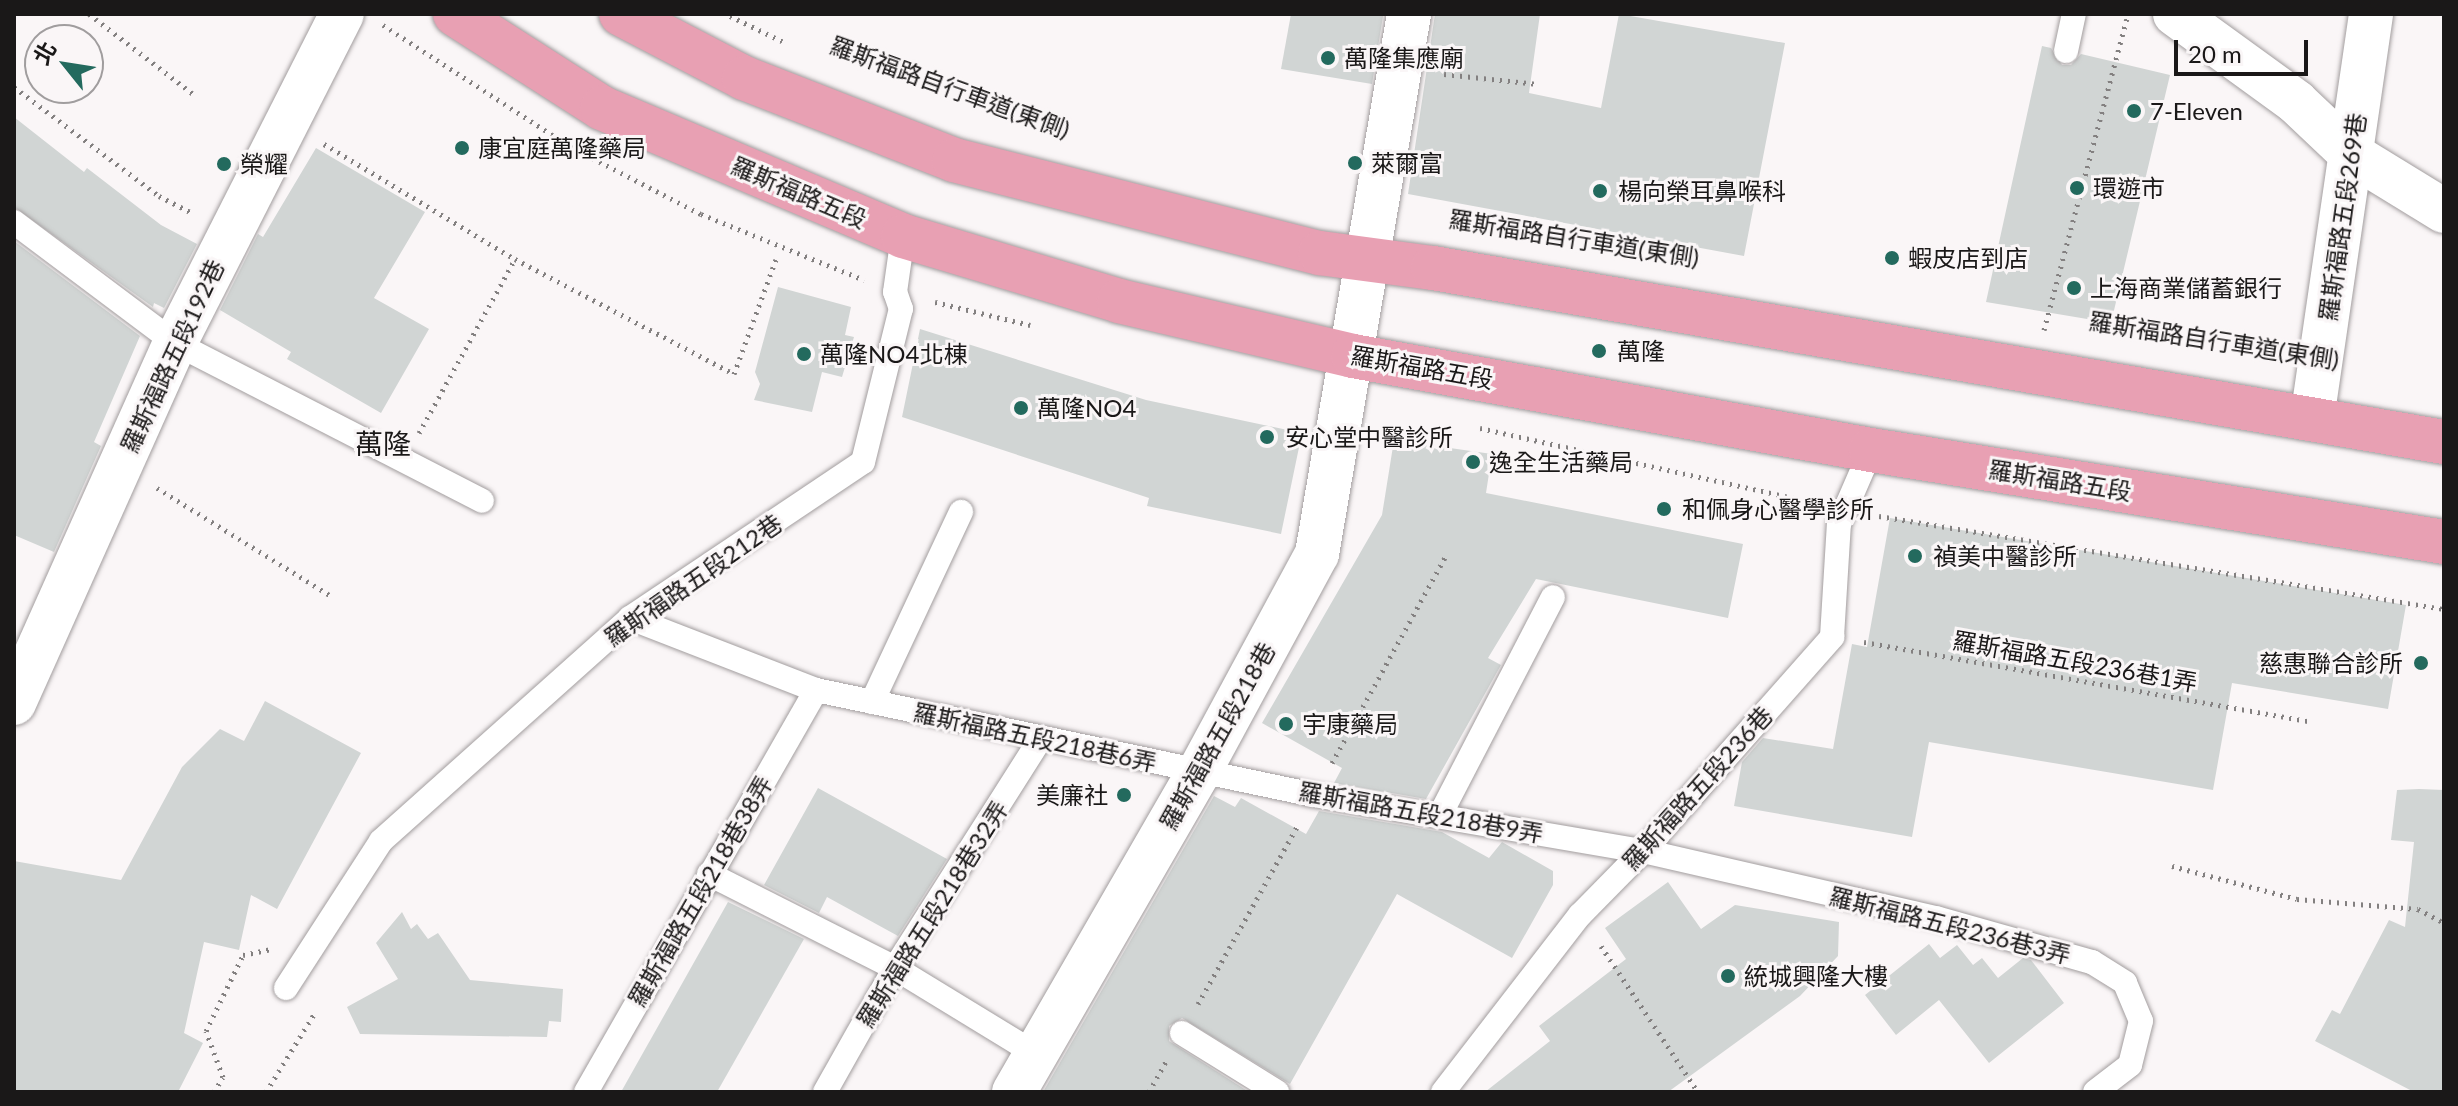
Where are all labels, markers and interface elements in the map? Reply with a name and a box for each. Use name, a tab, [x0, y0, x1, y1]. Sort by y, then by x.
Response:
north arrow	[24, 24, 104, 104]
scale bar	[2178, 24, 2312, 74]
street label: 羅斯福路自行車道(東側)	[826, 30, 1074, 144]
text: 北	[27, 36, 62, 69]
text: 20 m	[2188, 39, 2242, 68]
place label: 萬隆集應廟	[1344, 44, 1464, 72]
marker: 萬隆集應廟	[1319, 49, 1337, 67]
place label: 7-Eleven	[2150, 97, 2243, 125]
marker: 7-Eleven	[2125, 102, 2143, 120]
street label: 羅斯福路五段269巷	[2313, 111, 2371, 323]
place label: 康宜庭萬隆藥局	[478, 134, 646, 162]
marker: 康宜庭萬隆藥局	[453, 139, 471, 157]
place label: 萊爾富	[1371, 149, 1443, 177]
place label: 榮耀	[240, 150, 288, 178]
street label: 羅斯福路五段	[727, 151, 871, 233]
marker: 萊爾富	[1346, 154, 1364, 172]
marker: 榮耀	[215, 155, 233, 173]
place label: 環遊市	[2093, 174, 2165, 202]
place label: 楊向榮耳鼻喉科	[1618, 177, 1786, 205]
marker: 環遊市	[2068, 179, 2086, 197]
marker: 楊向榮耳鼻喉科	[1589, 180, 1611, 202]
street label: 羅斯福路自行車道(東側)	[1447, 204, 1701, 272]
place label: 蝦皮店到店	[1908, 244, 2028, 272]
marker: 蝦皮店到店	[1883, 249, 1901, 267]
street label: 羅斯福路五段192巷	[115, 255, 229, 457]
place label: 上海商業儲蓄銀行	[2090, 274, 2282, 302]
marker: 上海商業儲蓄銀行	[2065, 279, 2083, 297]
street label: 羅斯福路自行車道(東側)	[2087, 306, 2341, 374]
place label: 萬隆	[1617, 337, 1665, 365]
place label: 萬隆NO4北棟	[820, 340, 967, 368]
street label: 羅斯福路五段	[1349, 340, 1495, 394]
marker: 萬隆	[1588, 340, 1610, 362]
marker: 萬隆NO4北棟	[795, 345, 813, 363]
place label: 萬隆NO4	[1037, 394, 1136, 422]
marker: 萬隆NO4	[1012, 399, 1030, 417]
place label: 安心堂中醫診所	[1285, 423, 1453, 451]
district label: 萬隆	[355, 426, 411, 460]
marker: 安心堂中醫診所	[1256, 426, 1278, 448]
place label: 逸全生活藥局	[1489, 448, 1633, 476]
marker: 逸全生活藥局	[1464, 453, 1482, 471]
street label: 羅斯福路五段	[1987, 455, 2133, 505]
place label: 和佩身心醫學診所	[1682, 495, 1874, 523]
marker: 和佩身心醫學診所	[1653, 498, 1675, 520]
street label: 羅斯福路五段212巷	[599, 508, 787, 652]
place label: 禎美中醫診所	[1933, 542, 2077, 570]
marker: 禎美中醫診所	[1904, 545, 1926, 567]
street label: 羅斯福路五段236巷1弄	[1951, 625, 2199, 697]
street label: 羅斯福路五段218巷	[1154, 637, 1280, 835]
place label: 慈惠聯合診所	[2259, 649, 2403, 677]
marker: 慈惠聯合診所	[2410, 652, 2432, 674]
street label: 羅斯福路五段218巷6弄	[911, 697, 1159, 777]
street label: 羅斯福路五段236巷	[1616, 700, 1778, 876]
place label: 宇康藥局	[1302, 710, 1398, 738]
marker: 宇康藥局	[1277, 715, 1295, 733]
street label: 羅斯福路五段218巷38弄	[622, 771, 778, 1011]
street label: 羅斯福路五段218巷9弄	[1297, 776, 1545, 848]
place label: 美廉社	[1036, 781, 1108, 809]
marker: 美廉社	[1115, 786, 1133, 804]
street label: 羅斯福路五段218巷32弄	[850, 795, 1014, 1033]
street label: 羅斯福路五段236巷3弄	[1826, 881, 2074, 969]
place label: 統城興隆大樓	[1744, 962, 1888, 990]
marker: 統城興隆大樓	[1719, 967, 1737, 985]

